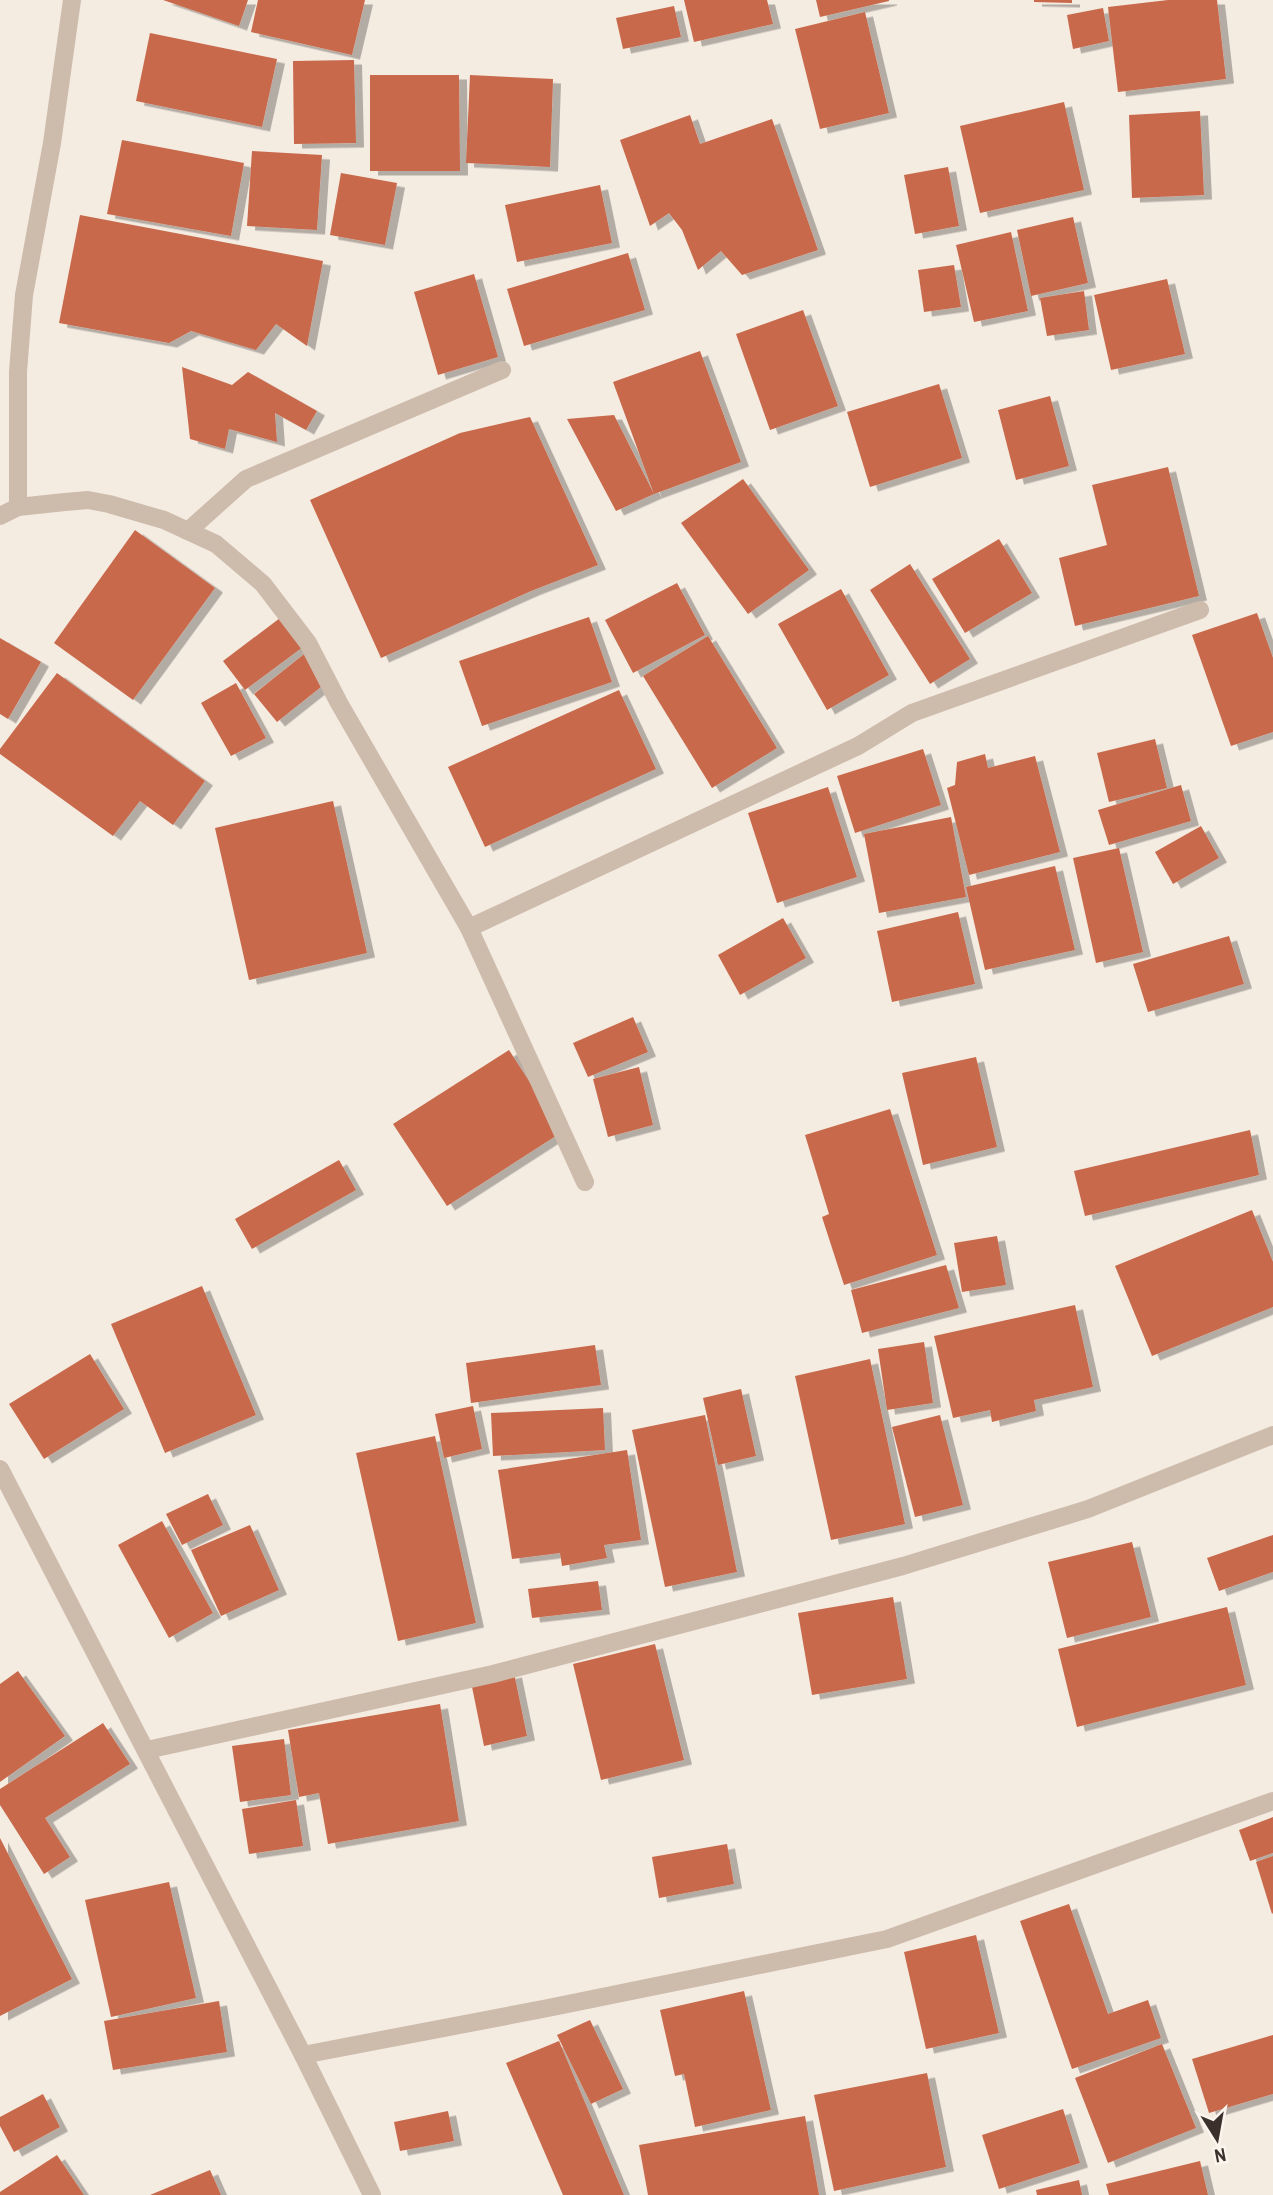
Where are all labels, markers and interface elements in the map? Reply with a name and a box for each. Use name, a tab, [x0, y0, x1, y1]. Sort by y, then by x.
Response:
north arrow	[1182, 2104, 1252, 2174]
text: N	[1212, 2142, 1228, 2170]

